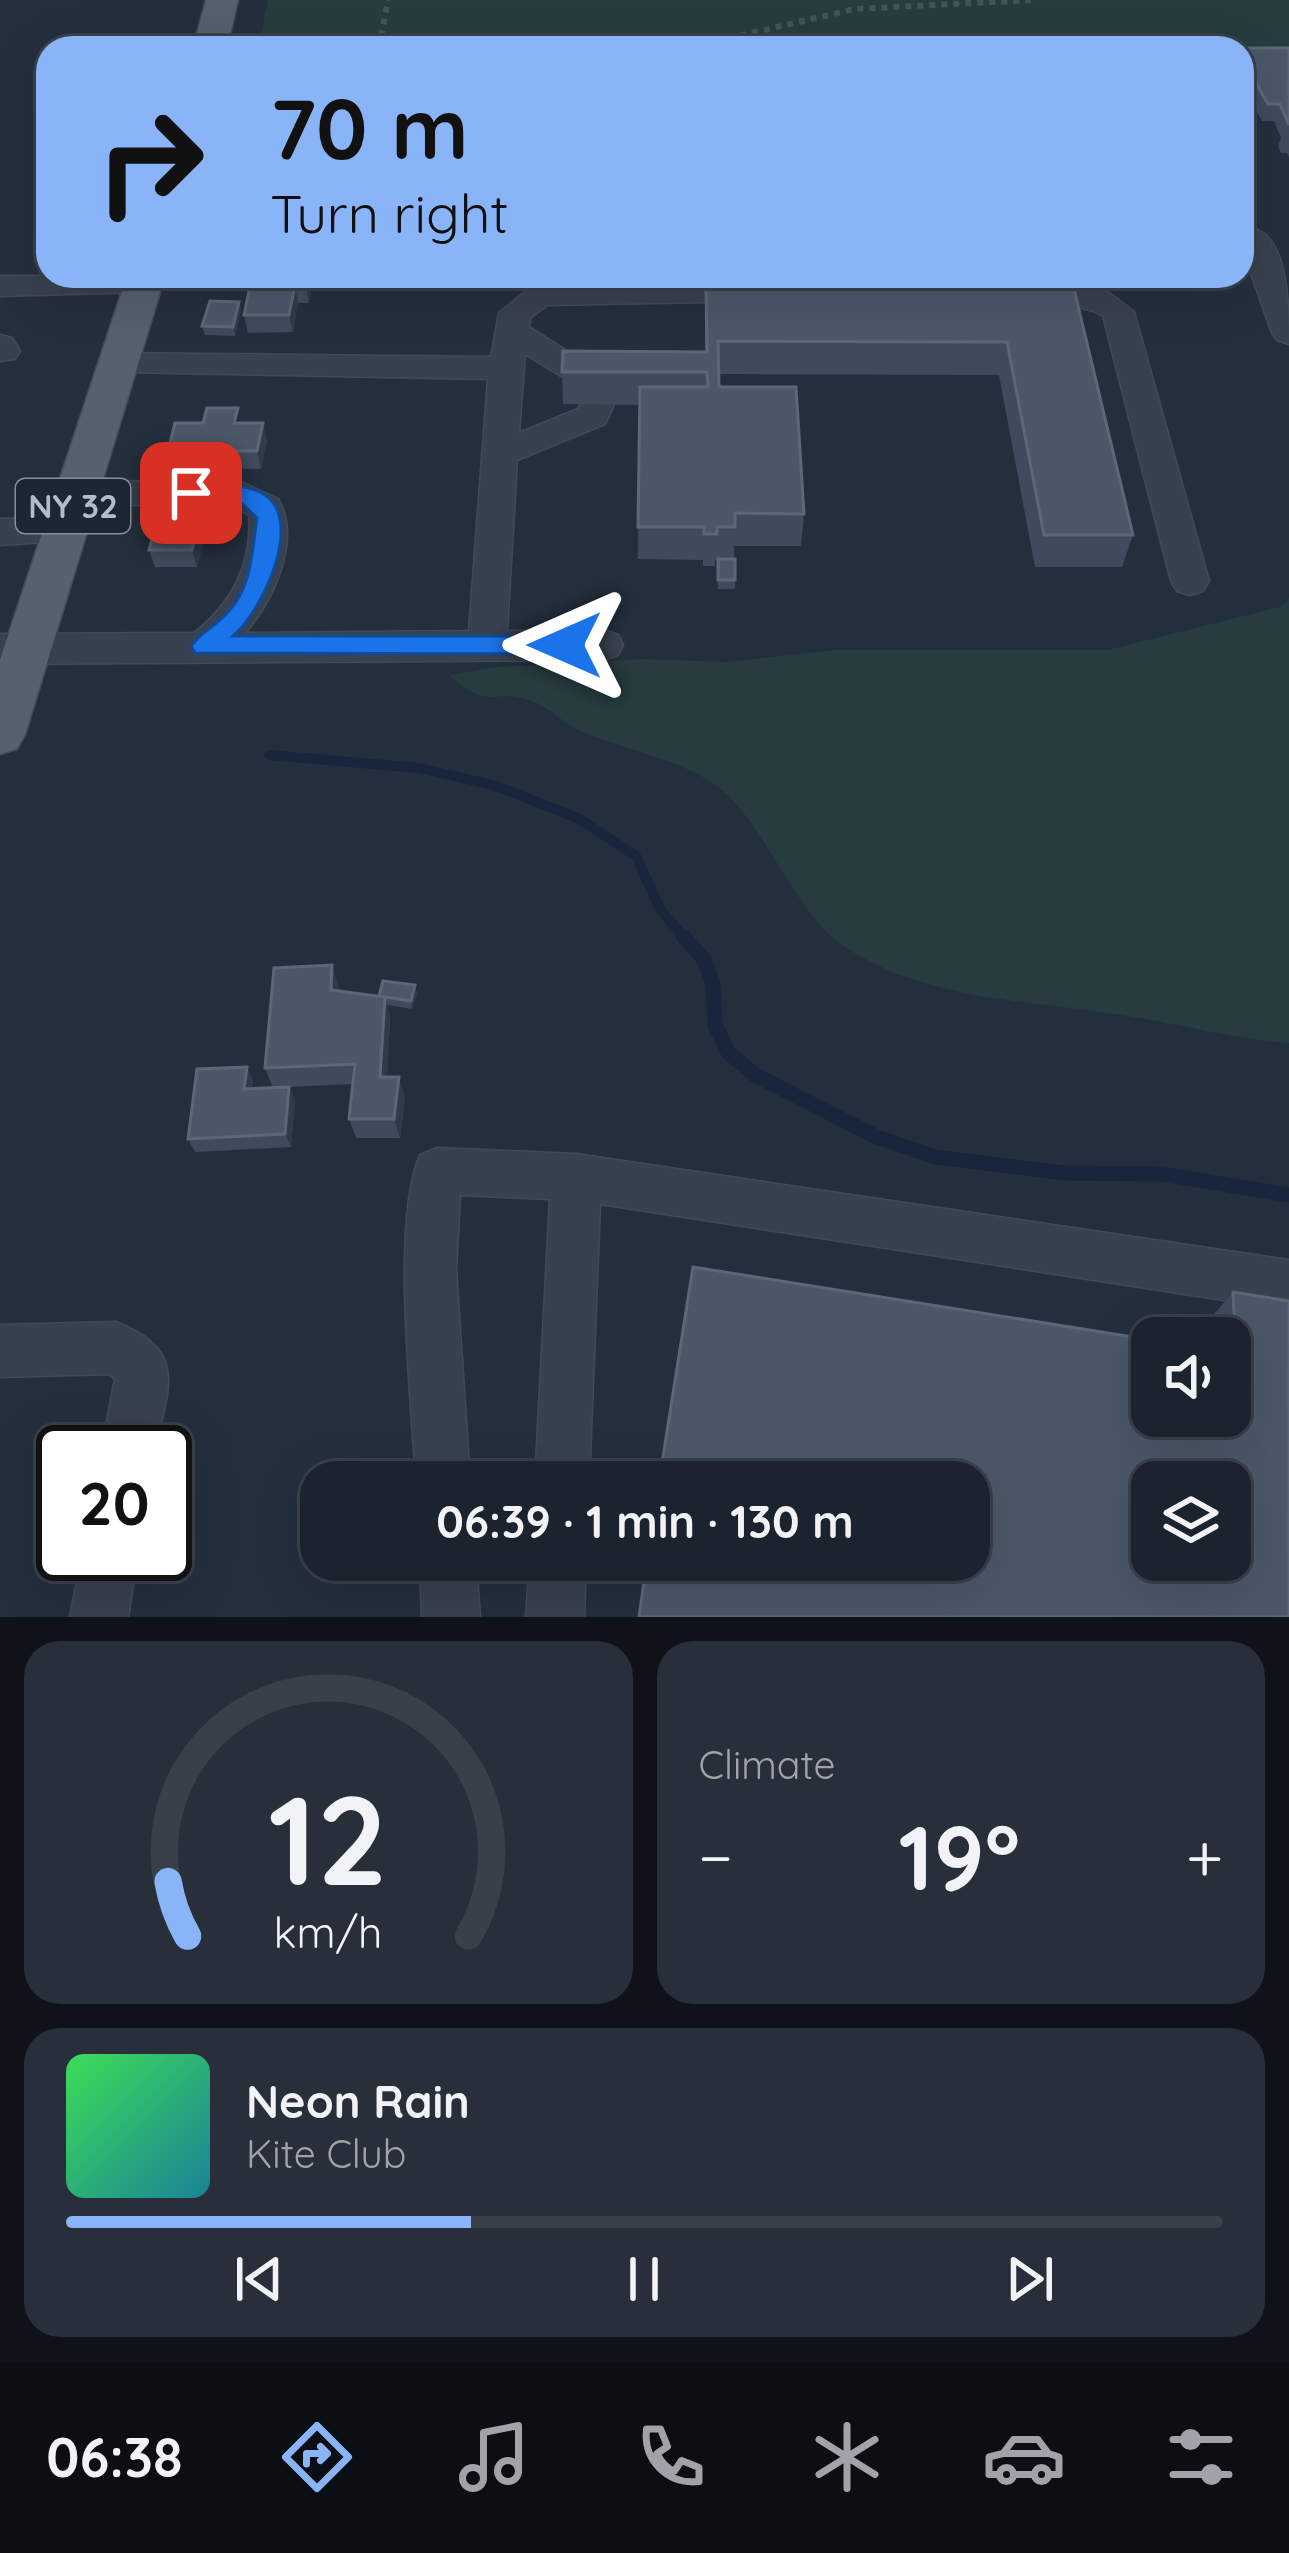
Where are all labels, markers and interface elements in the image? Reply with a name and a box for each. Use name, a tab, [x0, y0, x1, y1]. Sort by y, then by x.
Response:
text: 70 m	[270, 75, 469, 180]
icon: right	[72, 84, 228, 240]
text: Turn right	[270, 179, 509, 247]
pin	[140, 442, 242, 544]
icon: arrive	[158, 460, 224, 526]
road number: NY 32	[16, 479, 130, 533]
position arrow	[502, 582, 628, 708]
map controls	[1131, 1317, 1251, 1581]
button: sound	[1131, 1317, 1251, 1437]
speed limit sign: 20	[36, 1425, 192, 1581]
button: layers	[1131, 1461, 1251, 1581]
text: 06:39 · 1 min · 130 m	[436, 1493, 854, 1549]
text: Climate	[699, 1740, 836, 1789]
text: 12	[268, 1760, 388, 1916]
text: 19°	[899, 1800, 1020, 1913]
text: −	[699, 1815, 733, 1898]
text: +	[1186, 1815, 1223, 1898]
text: km/h	[274, 1904, 383, 1958]
text: Neon Rain	[246, 2073, 470, 2129]
text: Kite Club	[246, 2129, 406, 2178]
icon: previous	[226, 2246, 292, 2312]
icon: pause	[611, 2246, 677, 2312]
icon: next	[997, 2246, 1063, 2312]
icon: directions	[275, 2415, 359, 2499]
icon: music	[452, 2415, 536, 2499]
icon: phone	[629, 2415, 713, 2499]
icon: climate	[805, 2415, 889, 2499]
icon: car	[982, 2415, 1066, 2499]
icon: filters	[1159, 2415, 1243, 2499]
text: 06:38	[46, 2423, 183, 2491]

